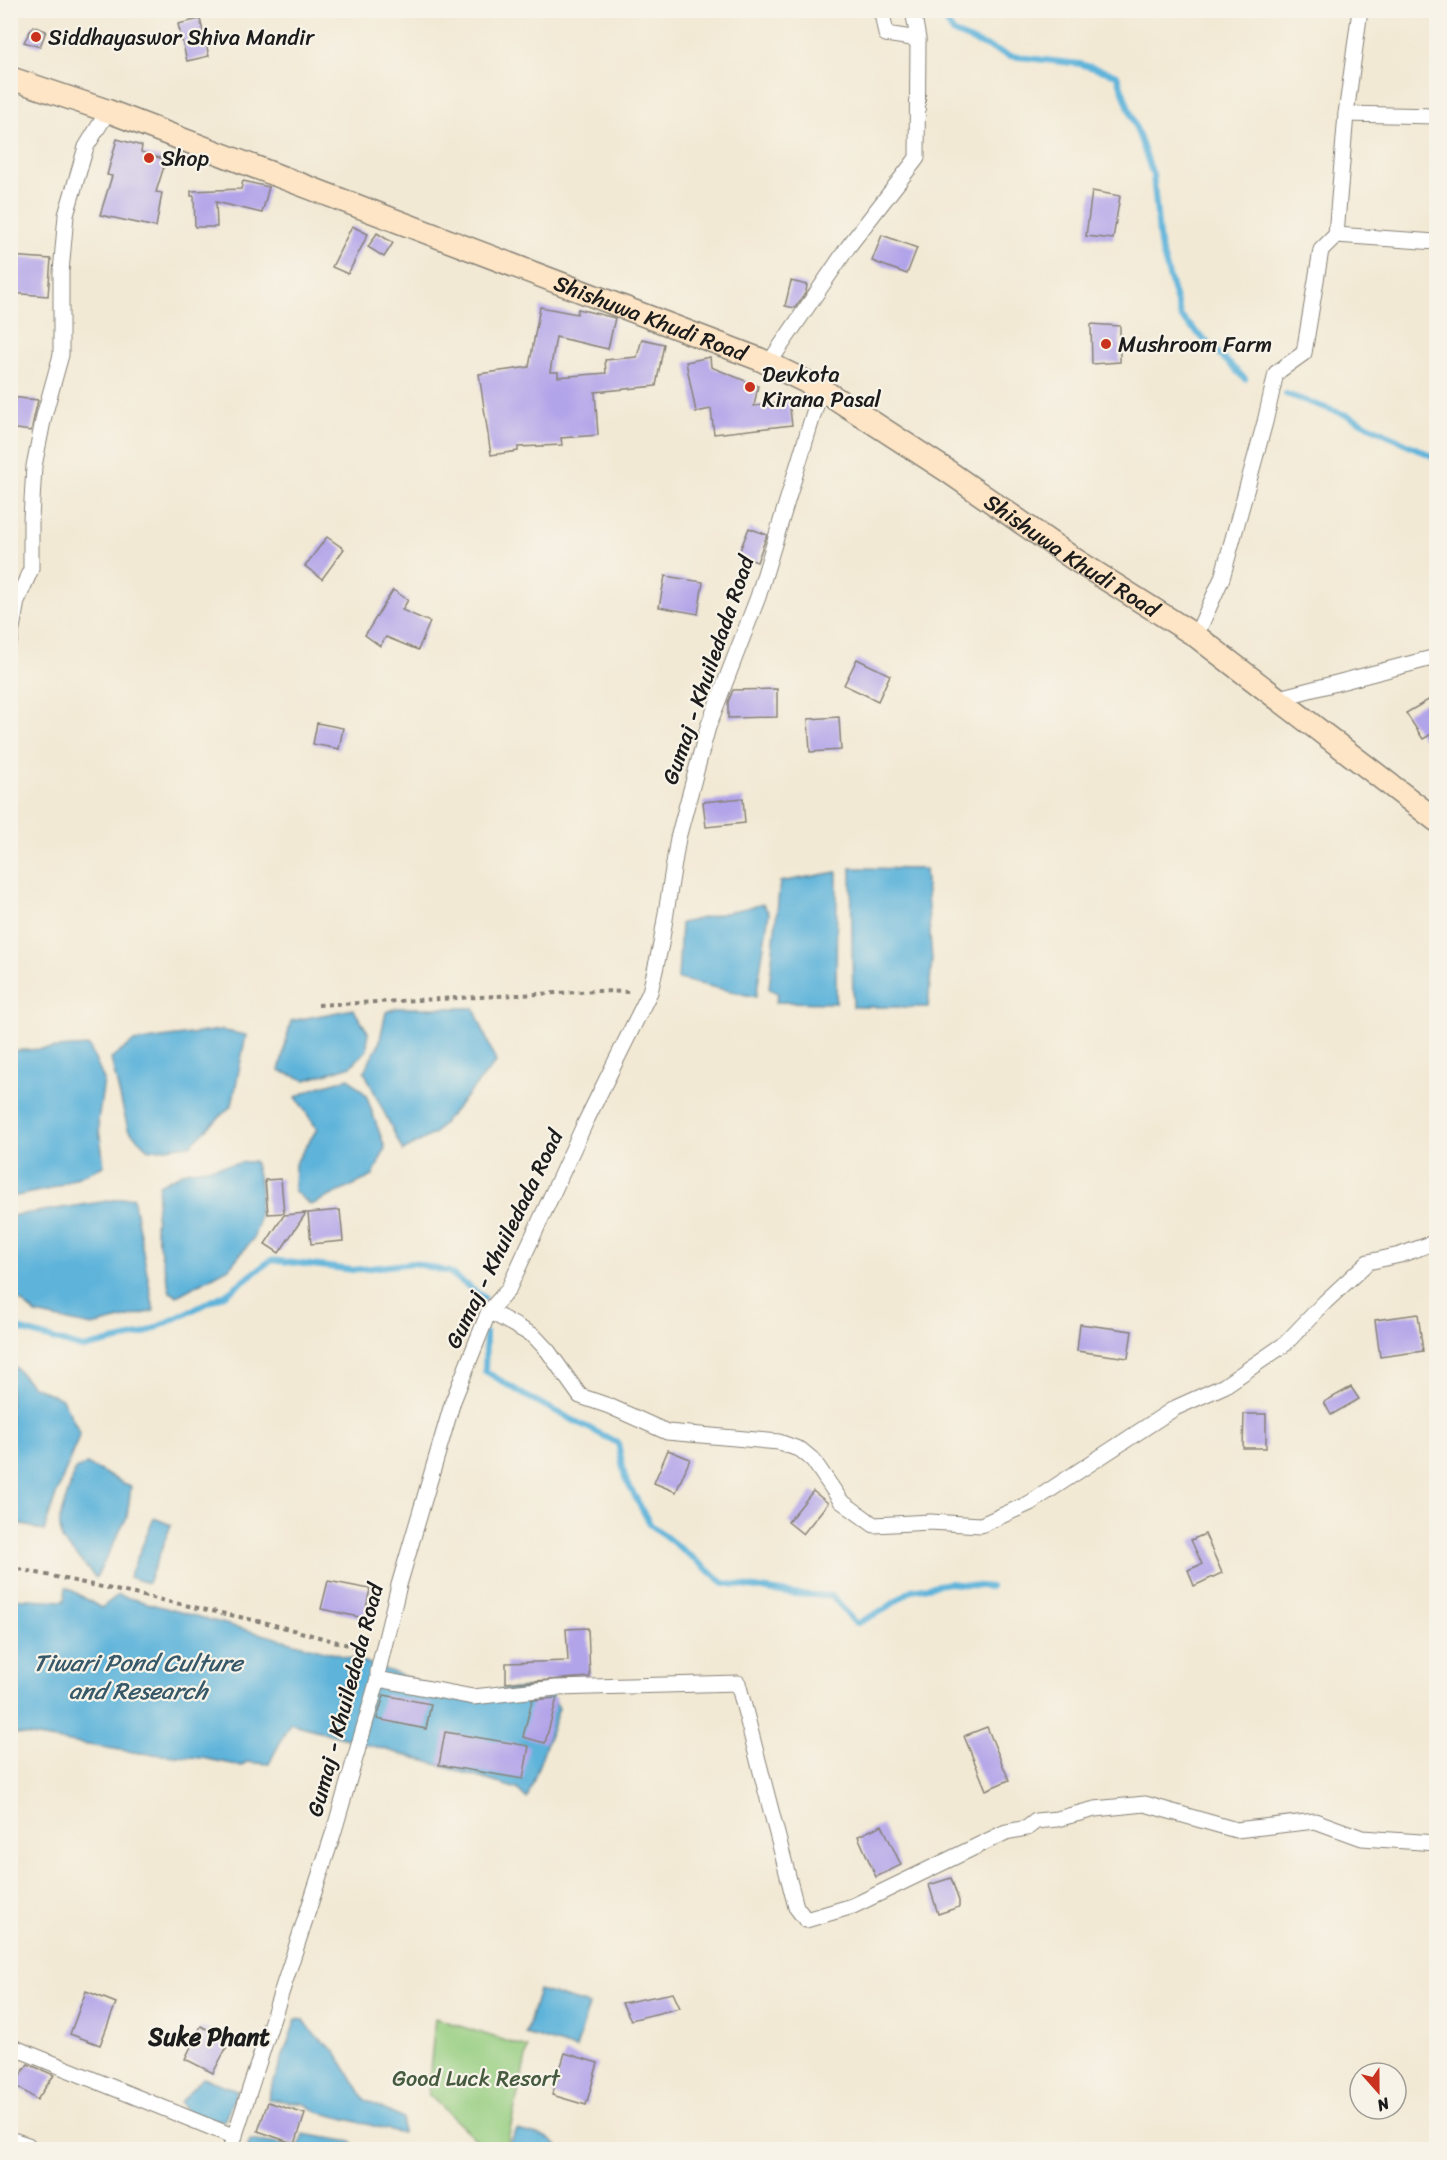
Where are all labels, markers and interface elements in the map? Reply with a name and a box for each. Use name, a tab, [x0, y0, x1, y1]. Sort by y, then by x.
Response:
place label: Siddhayaswor Shiva Mandir	[48, 18, 315, 57]
marker: Siddhayaswor Shiva Mandir	[29, 30, 43, 44]
place label: Shop	[161, 139, 210, 178]
marker: Shop	[142, 151, 156, 165]
street label: Shishuwa Khudi Road	[548, 263, 754, 373]
place label: Mushroom Farm	[1118, 325, 1272, 364]
marker: Mushroom Farm	[1099, 337, 1113, 351]
place label: Devkota Kirana Pasal	[762, 355, 882, 419]
marker: Devkota Kirana Pasal	[743, 380, 757, 394]
street label: Shishuwa Khudi Road	[976, 483, 1169, 629]
street label: Gumaj - Khuiledada Road	[651, 549, 766, 790]
street label: Gumaj - Khuiledada Road	[434, 1121, 575, 1355]
street label: Gumaj - Khuiledada Road	[295, 1578, 395, 1821]
water label: Tiwari Pond Culture and Research	[33, 1642, 245, 1712]
district label: Suke Phant	[147, 2016, 270, 2058]
park label: Good Luck Resort	[392, 2059, 561, 2098]
north arrow	[1348, 2061, 1408, 2121]
text: N	[1372, 2089, 1395, 2120]

